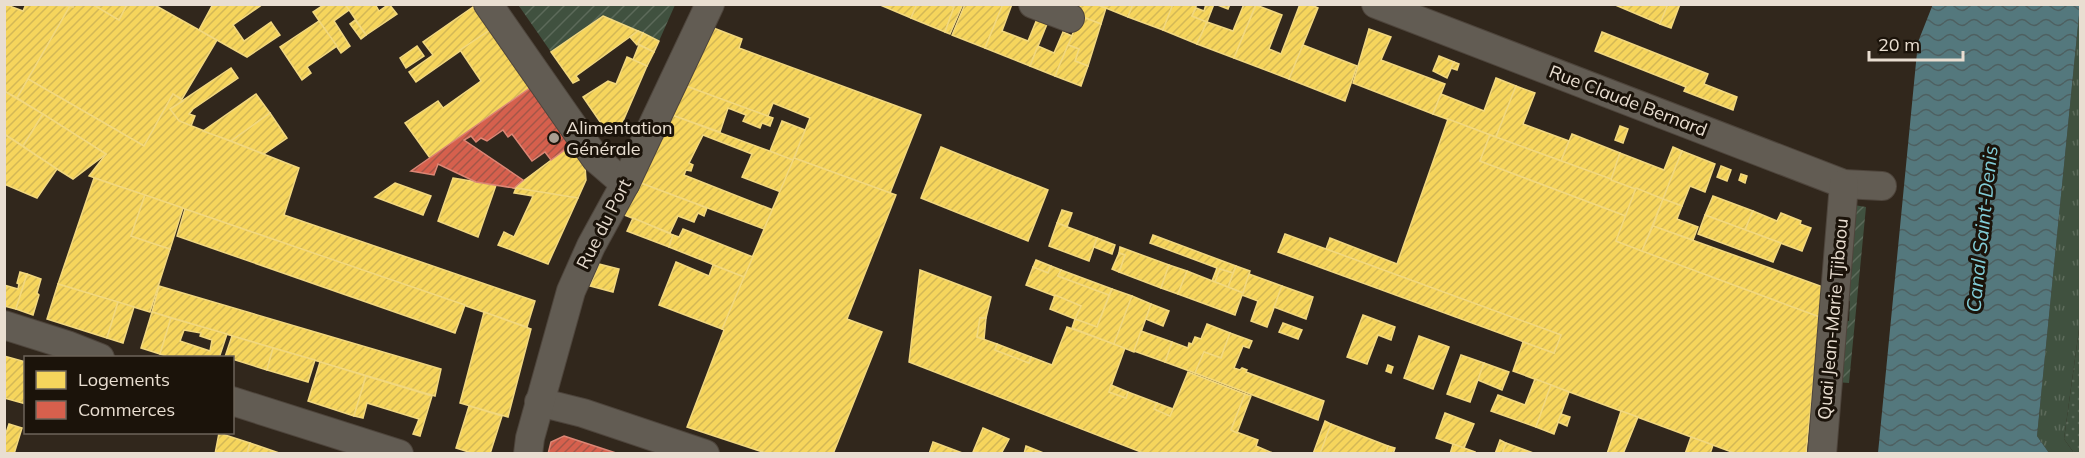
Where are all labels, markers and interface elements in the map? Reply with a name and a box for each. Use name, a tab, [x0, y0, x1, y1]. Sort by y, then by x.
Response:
scale bar	[1869, 24, 1964, 62]
text: 20 m	[1878, 33, 1920, 56]
street label: Rue Claude Bernard	[1546, 60, 1711, 141]
place label: Alimentation Générale	[566, 116, 672, 160]
marker: Alimentation Générale	[547, 131, 561, 145]
water label: Canal Saint-Denis	[1960, 144, 2003, 314]
street label: Rue du Port	[571, 175, 636, 273]
street label: Quai Jean-Marie Tjibaou	[1812, 217, 1853, 421]
legend	[24, 356, 234, 434]
text: Logements	[78, 368, 170, 391]
text: Commerces	[78, 398, 175, 421]

